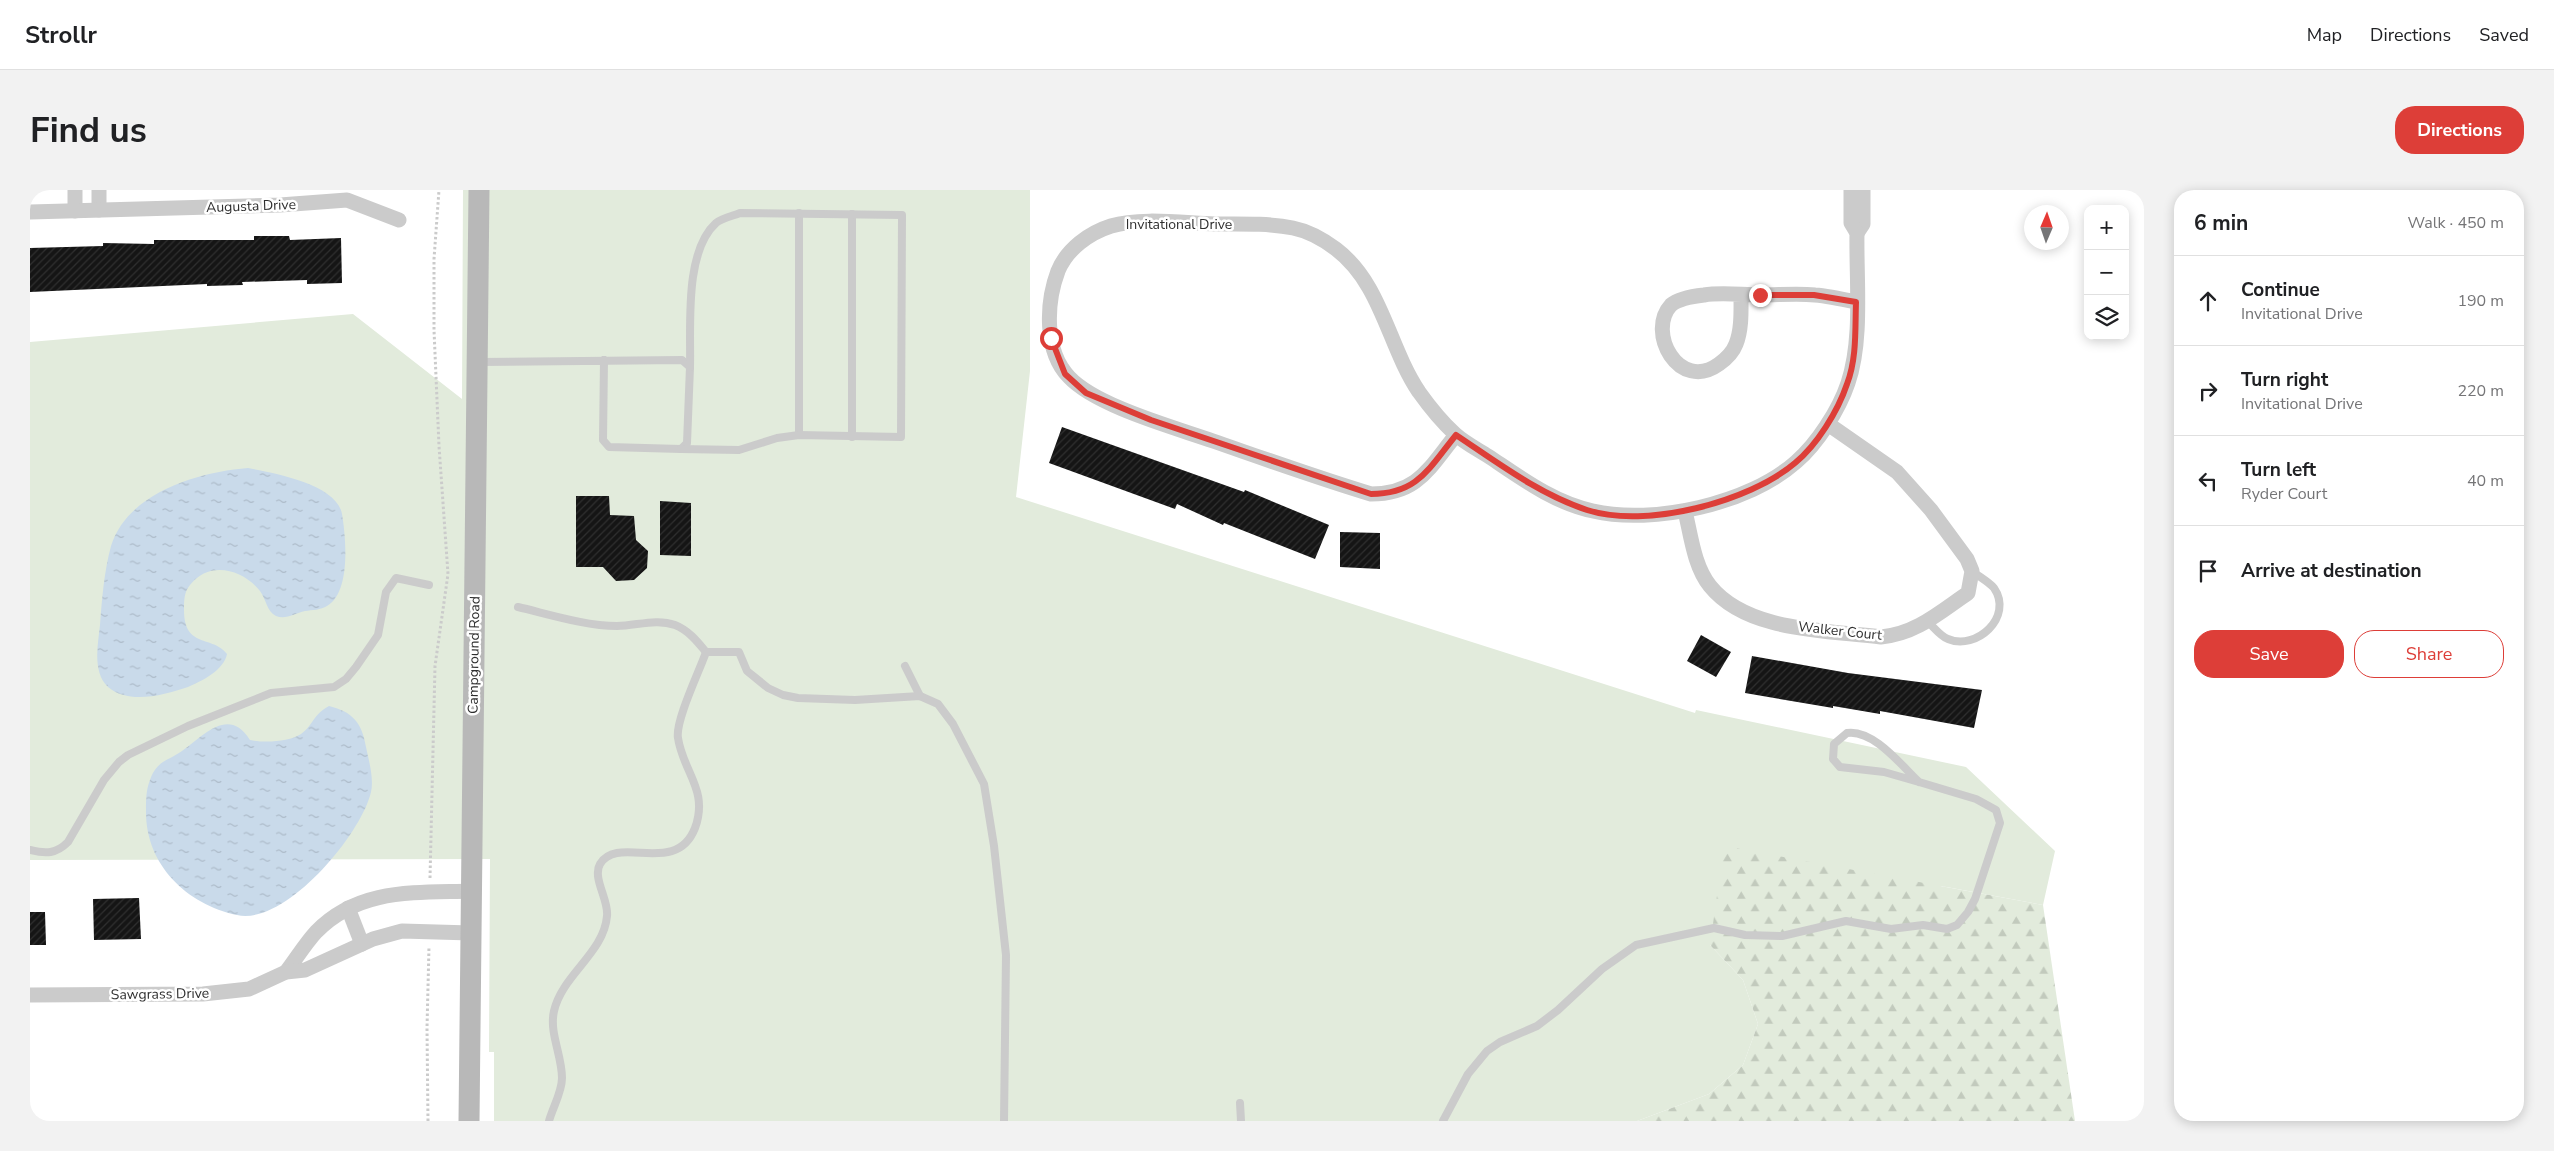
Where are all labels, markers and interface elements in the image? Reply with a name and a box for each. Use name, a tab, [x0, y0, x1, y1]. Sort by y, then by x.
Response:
text: Strollr	[25, 19, 97, 51]
text: Map	[2307, 23, 2342, 47]
text: Directions	[2370, 23, 2451, 47]
text: Saved	[2479, 23, 2529, 47]
button: Directions	[2395, 106, 2524, 154]
text: Find us	[30, 107, 147, 154]
street label: Augusta Drive	[206, 195, 296, 217]
north arrow	[2024, 205, 2069, 250]
map controls	[2084, 205, 2129, 340]
button: +	[2084, 205, 2129, 250]
text: 6 min	[2194, 209, 2248, 237]
text: Walk · 450 m	[2408, 212, 2504, 234]
street label: Invitational Drive	[1126, 215, 1232, 234]
button: −	[2084, 250, 2129, 295]
text: Continue	[2241, 277, 2320, 303]
route end	[1749, 284, 1772, 307]
icon: ahead	[2194, 287, 2222, 315]
text: 190 m	[2457, 290, 2504, 312]
button: layers	[2084, 295, 2129, 340]
text: Invitational Drive	[2241, 303, 2363, 325]
route start	[1040, 327, 1063, 350]
text: Turn right	[2241, 367, 2328, 393]
icon: right	[2194, 377, 2222, 405]
text: 220 m	[2457, 380, 2504, 402]
text: Invitational Drive	[2241, 393, 2363, 415]
text: Turn left	[2241, 457, 2316, 483]
icon: left	[2194, 467, 2222, 495]
text: 40 m	[2467, 470, 2504, 492]
text: Ryder Court	[2241, 483, 2327, 505]
icon: arrive	[2194, 557, 2222, 585]
text: Arrive at destination	[2241, 558, 2422, 584]
street label: Campground Road	[463, 596, 485, 714]
street label: Walker Court	[1797, 617, 1883, 645]
button: Save	[2194, 630, 2344, 678]
button: Share	[2354, 630, 2504, 678]
street label: Sawgrass Drive	[111, 984, 209, 1004]

